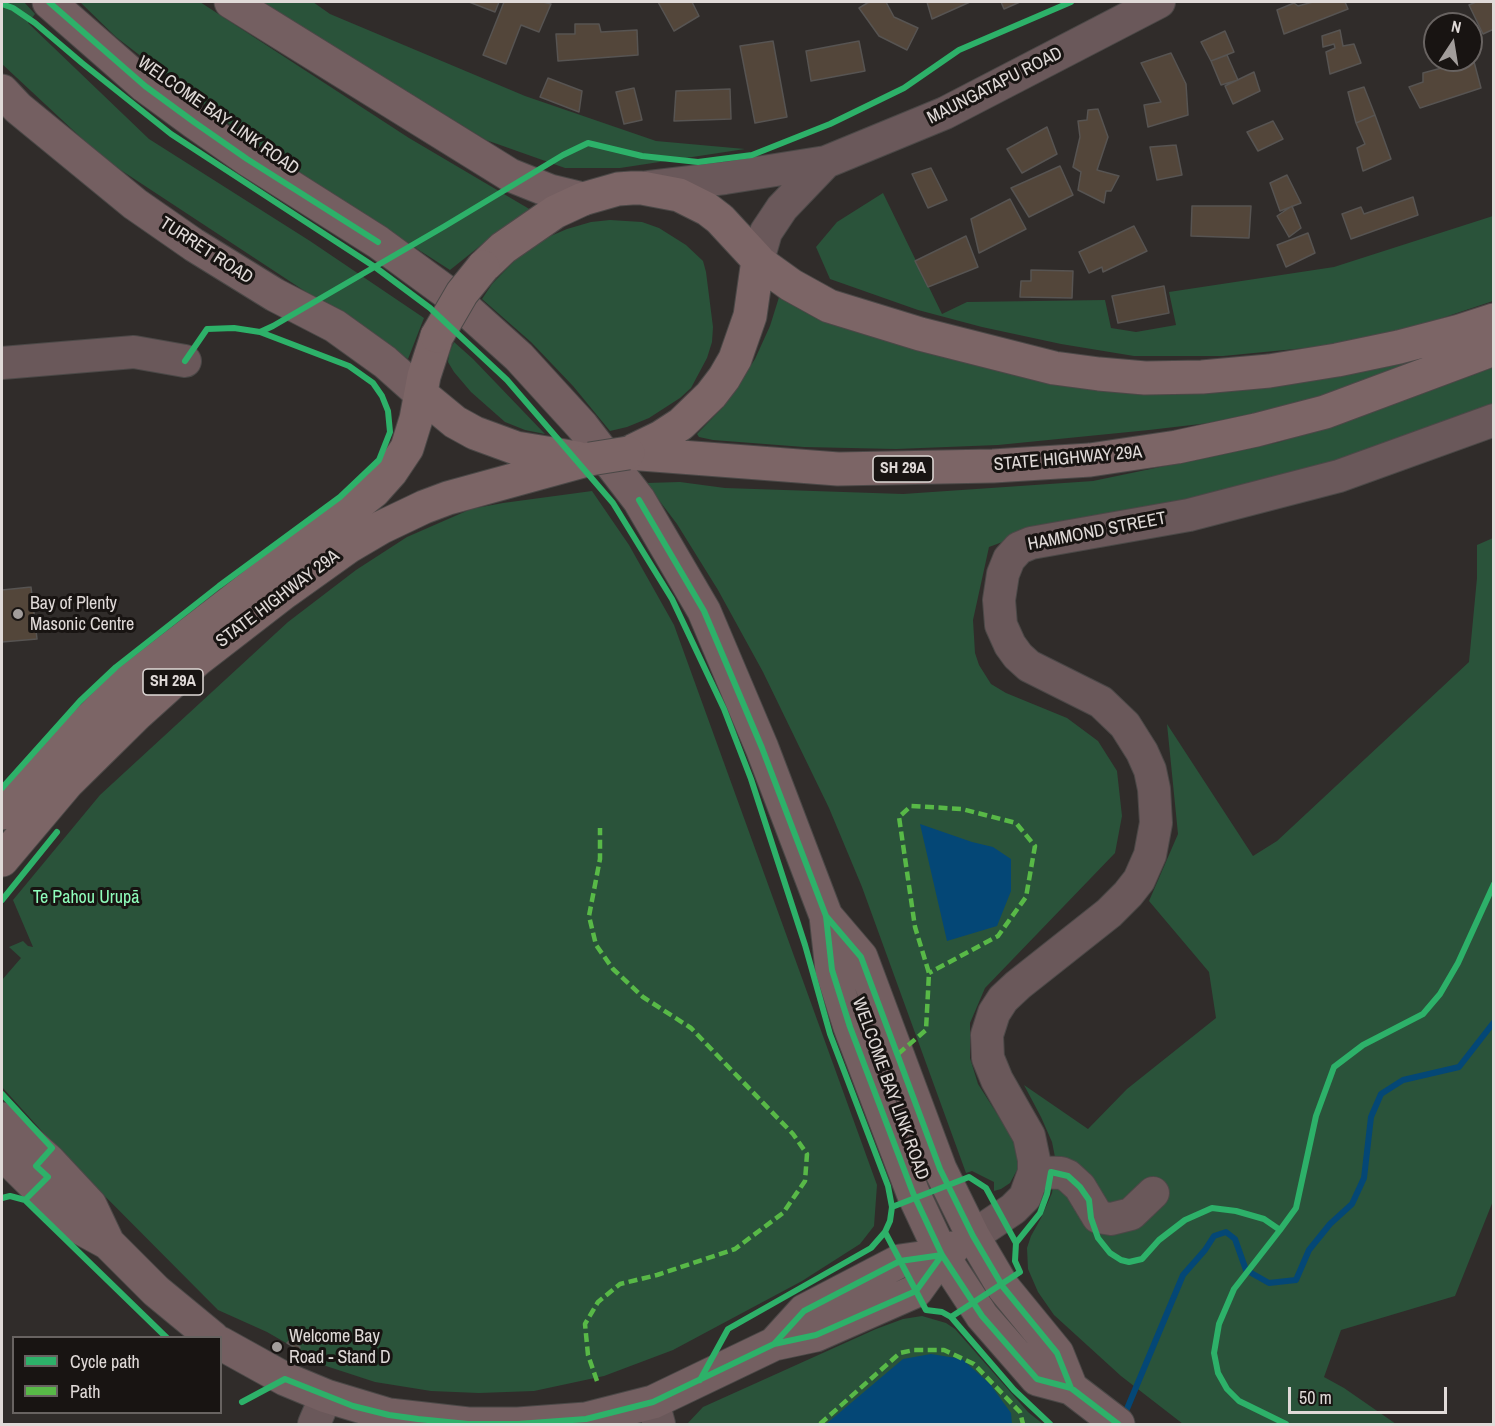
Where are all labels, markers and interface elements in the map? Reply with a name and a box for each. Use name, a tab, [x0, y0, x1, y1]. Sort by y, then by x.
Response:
north arrow	[1423, 12, 1483, 72]
text: N	[1449, 15, 1463, 38]
street label: MAUNGATAPU ROAD	[924, 43, 1066, 129]
street label: WELCOME BAY LINK ROAD	[133, 52, 303, 180]
street label: TURRET ROAD	[155, 213, 257, 289]
street label: STATE HIGHWAY 29A	[993, 442, 1143, 476]
road number: SH 29A	[873, 456, 933, 482]
street label: HAMMOND STREET	[1026, 508, 1168, 556]
street label: STATE HIGHWAY 29A	[212, 546, 344, 652]
place label: Bay of Plenty Masonic Centre	[30, 593, 134, 636]
marker: Bay of Plenty Masonic Centre	[11, 607, 25, 621]
road number: SH 29A	[143, 669, 203, 695]
park label: Te Pahou Urupā	[33, 887, 139, 909]
street label: WELCOME BAY LINK ROAD	[847, 995, 933, 1183]
place label: Welcome Bay Road - Stand D	[289, 1326, 391, 1368]
legend	[12, 1336, 222, 1414]
marker: Welcome Bay Road - Stand D	[270, 1340, 284, 1354]
text: Cycle path	[70, 1349, 140, 1374]
scale bar	[1291, 1375, 1450, 1413]
text: Path	[70, 1379, 100, 1404]
text: 50 m	[1299, 1385, 1332, 1410]

